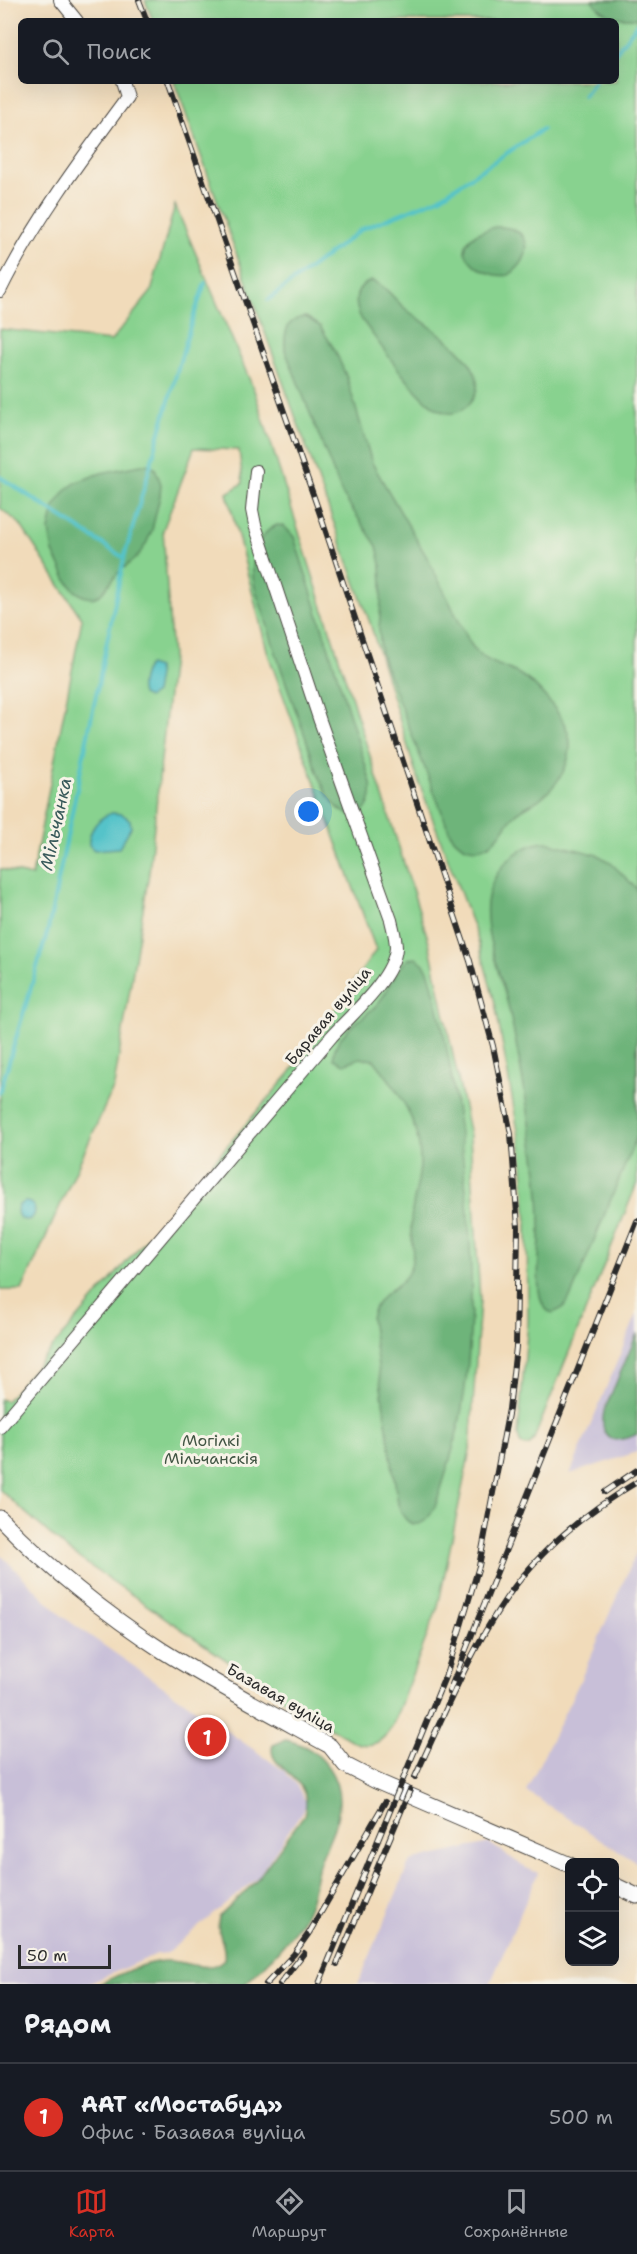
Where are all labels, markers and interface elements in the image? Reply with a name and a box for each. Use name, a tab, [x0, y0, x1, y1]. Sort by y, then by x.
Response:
search box	[18, 18, 619, 84]
icon: search	[39, 35, 72, 68]
text: Поиск	[87, 37, 151, 66]
water label: Мільчанка	[35, 776, 77, 872]
your location	[294, 797, 323, 826]
street label: Баравая вуліца	[281, 962, 375, 1070]
park label: Могілкі Мільчанскія	[164, 1430, 258, 1469]
street label: Базавая вуліца	[223, 1659, 339, 1738]
pin: 1	[188, 1714, 226, 1760]
map controls	[565, 1858, 619, 1966]
button: locate	[565, 1858, 619, 1912]
button: layers	[565, 1912, 619, 1966]
scale bar	[18, 1942, 111, 1970]
text: 50 m	[27, 1945, 67, 1966]
text: Рядом	[24, 2006, 111, 2041]
text: ААТ «Мостабуд»	[81, 2090, 282, 2119]
text: 1	[39, 2104, 48, 2130]
text: 500 m	[549, 2104, 613, 2130]
text: Офис · Базавая вуліца	[81, 2119, 305, 2145]
tab: Карта	[69, 2185, 114, 2242]
tab: Маршрут	[252, 2185, 326, 2242]
tab: Сохранённые	[464, 2185, 568, 2242]

